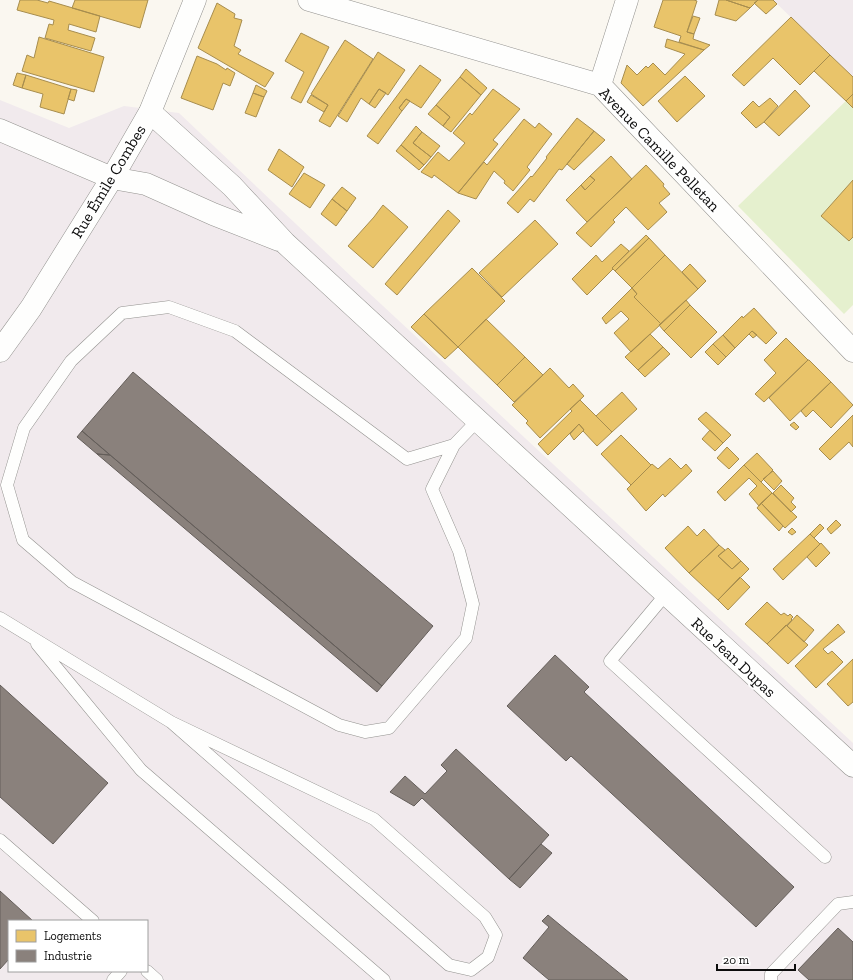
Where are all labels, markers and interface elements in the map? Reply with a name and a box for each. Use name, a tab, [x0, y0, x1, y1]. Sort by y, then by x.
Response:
street label: Avenue Camille Pelletan	[595, 83, 725, 216]
street label: Rue Émile Combes	[67, 121, 150, 241]
street label: Rue Jean Dupas	[688, 613, 780, 701]
legend	[8, 920, 148, 972]
text: Logements	[44, 929, 102, 943]
scale bar	[717, 946, 795, 972]
text: Industrie	[44, 949, 92, 963]
text: 20 m	[723, 953, 750, 967]

